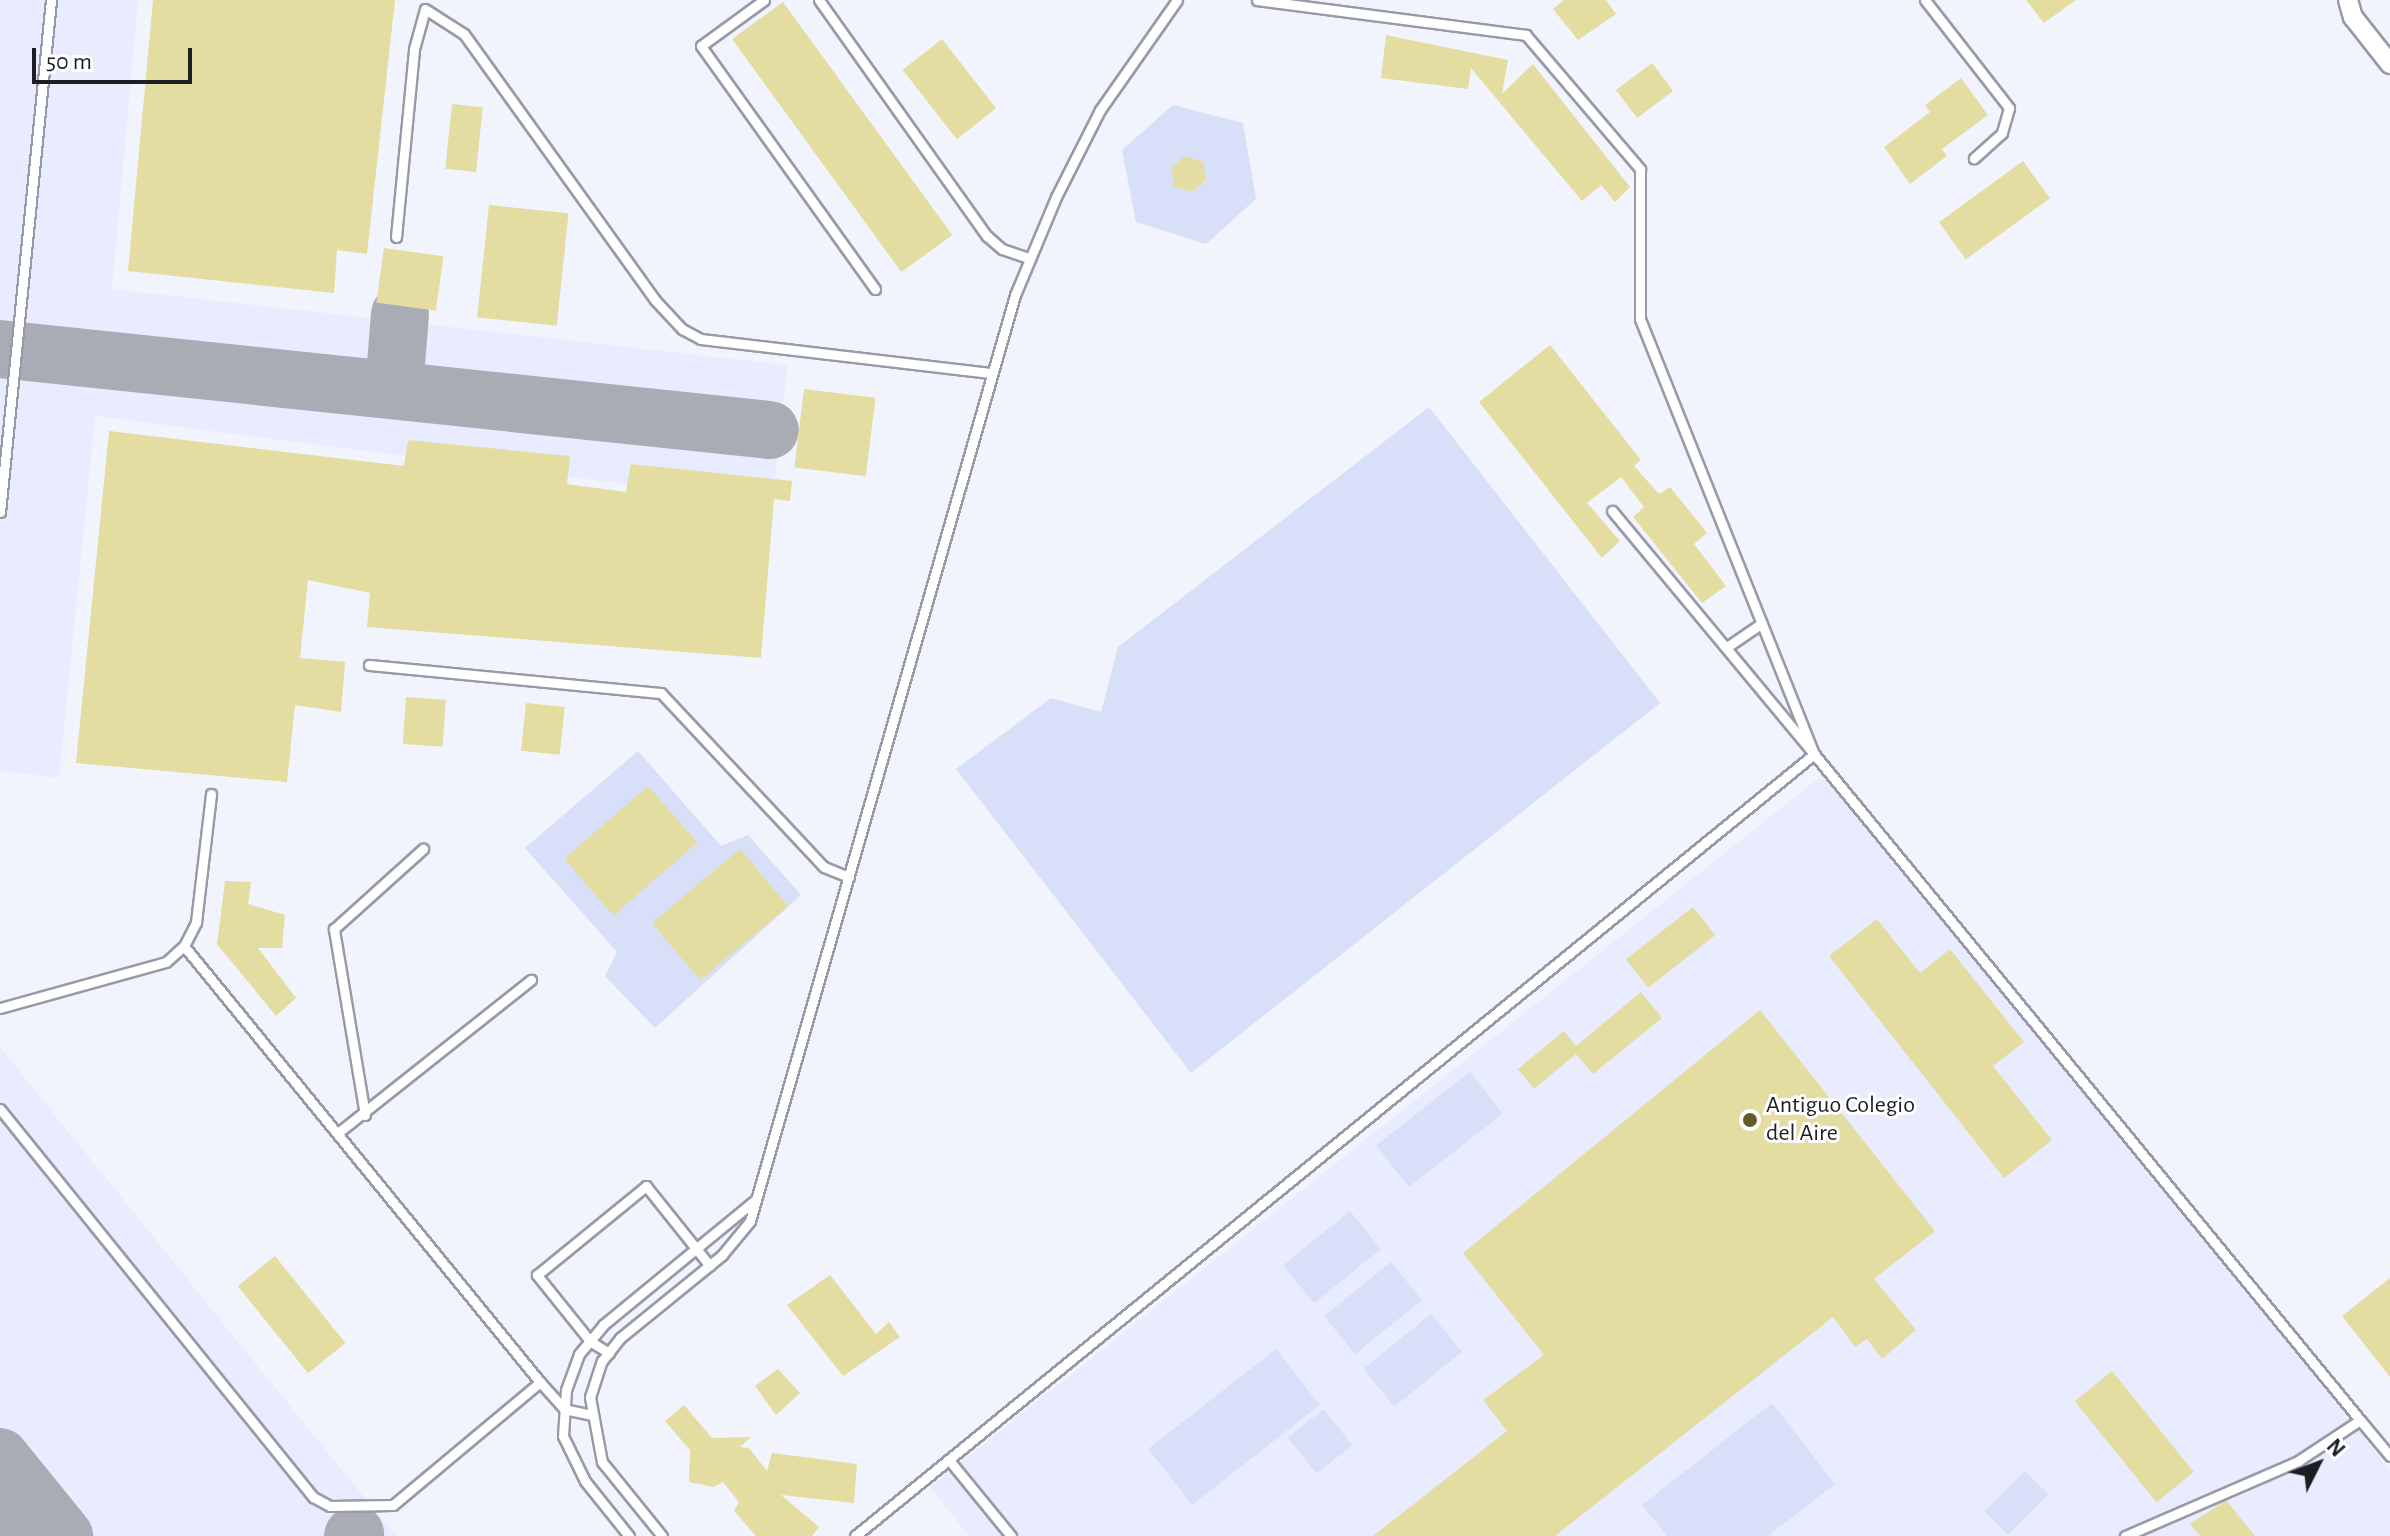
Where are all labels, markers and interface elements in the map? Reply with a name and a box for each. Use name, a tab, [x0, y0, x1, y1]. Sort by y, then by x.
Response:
scale bar	[36, 32, 196, 82]
text: 50 m	[46, 50, 92, 74]
place label: Antiguo Colegio del Aire	[1766, 1092, 1915, 1148]
marker: Antiguo Colegio del Aire	[1741, 1111, 1759, 1129]
north arrow	[2278, 1424, 2358, 1504]
text: N	[2323, 1435, 2349, 1461]

